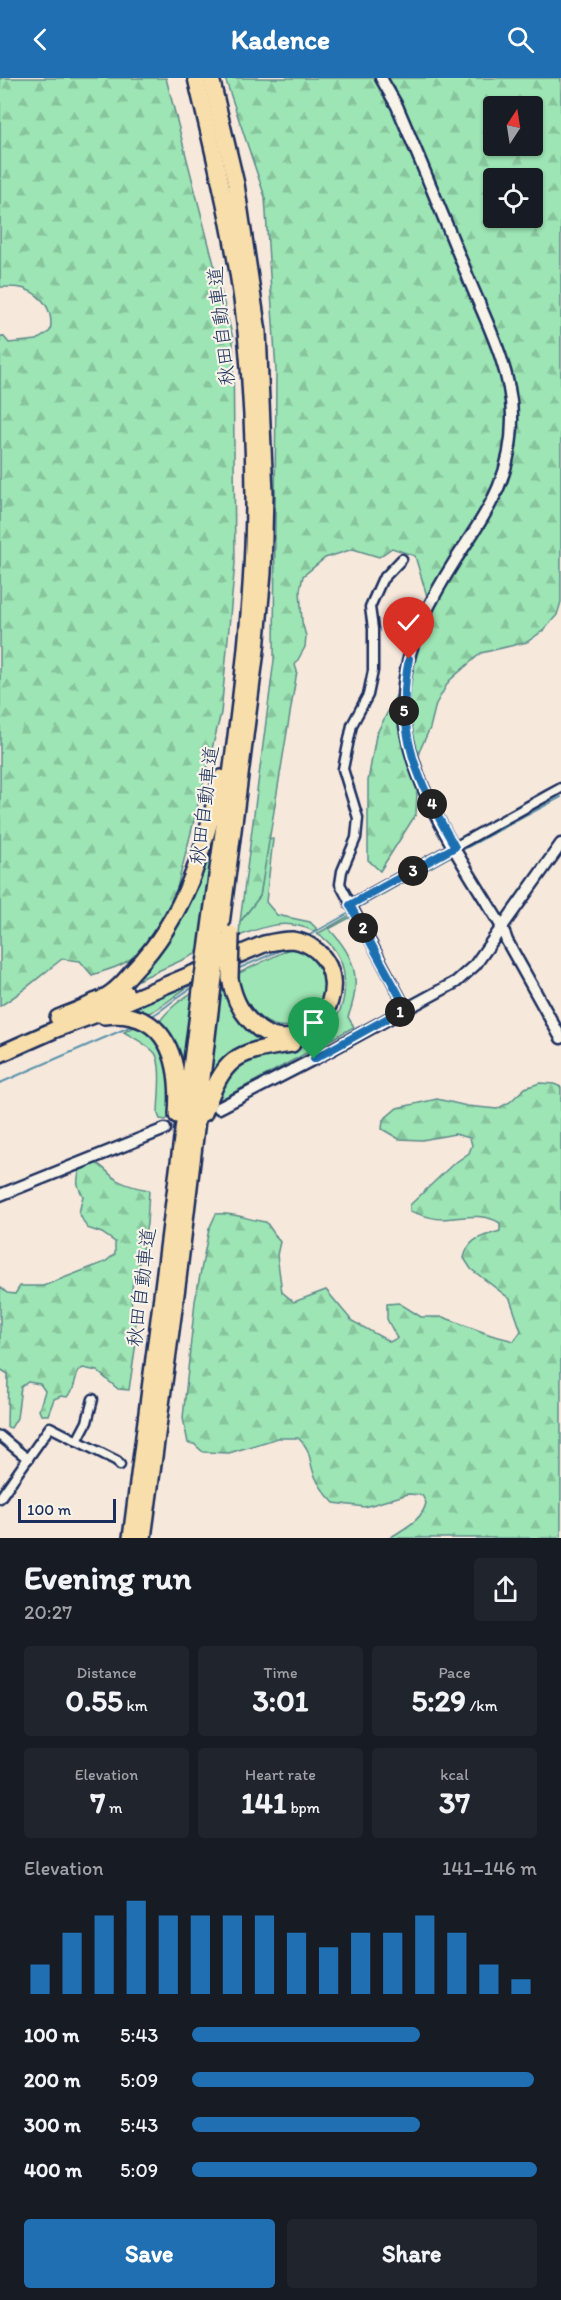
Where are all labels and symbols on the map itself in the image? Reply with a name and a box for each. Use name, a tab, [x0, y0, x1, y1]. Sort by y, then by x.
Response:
north arrow	[483, 96, 543, 156]
street label: 秋田自動車道	[203, 265, 239, 387]
pin	[383, 597, 434, 659]
pin: 5	[389, 696, 419, 726]
street label: 秋田自動車道	[185, 744, 223, 866]
pin: 4	[417, 789, 447, 819]
pin: 3	[398, 856, 428, 886]
pin: 2	[348, 913, 378, 943]
pin	[288, 997, 339, 1059]
pin: 1	[385, 997, 415, 1027]
street label: 秋田自動車道	[122, 1226, 160, 1348]
scale bar	[18, 1496, 116, 1524]

